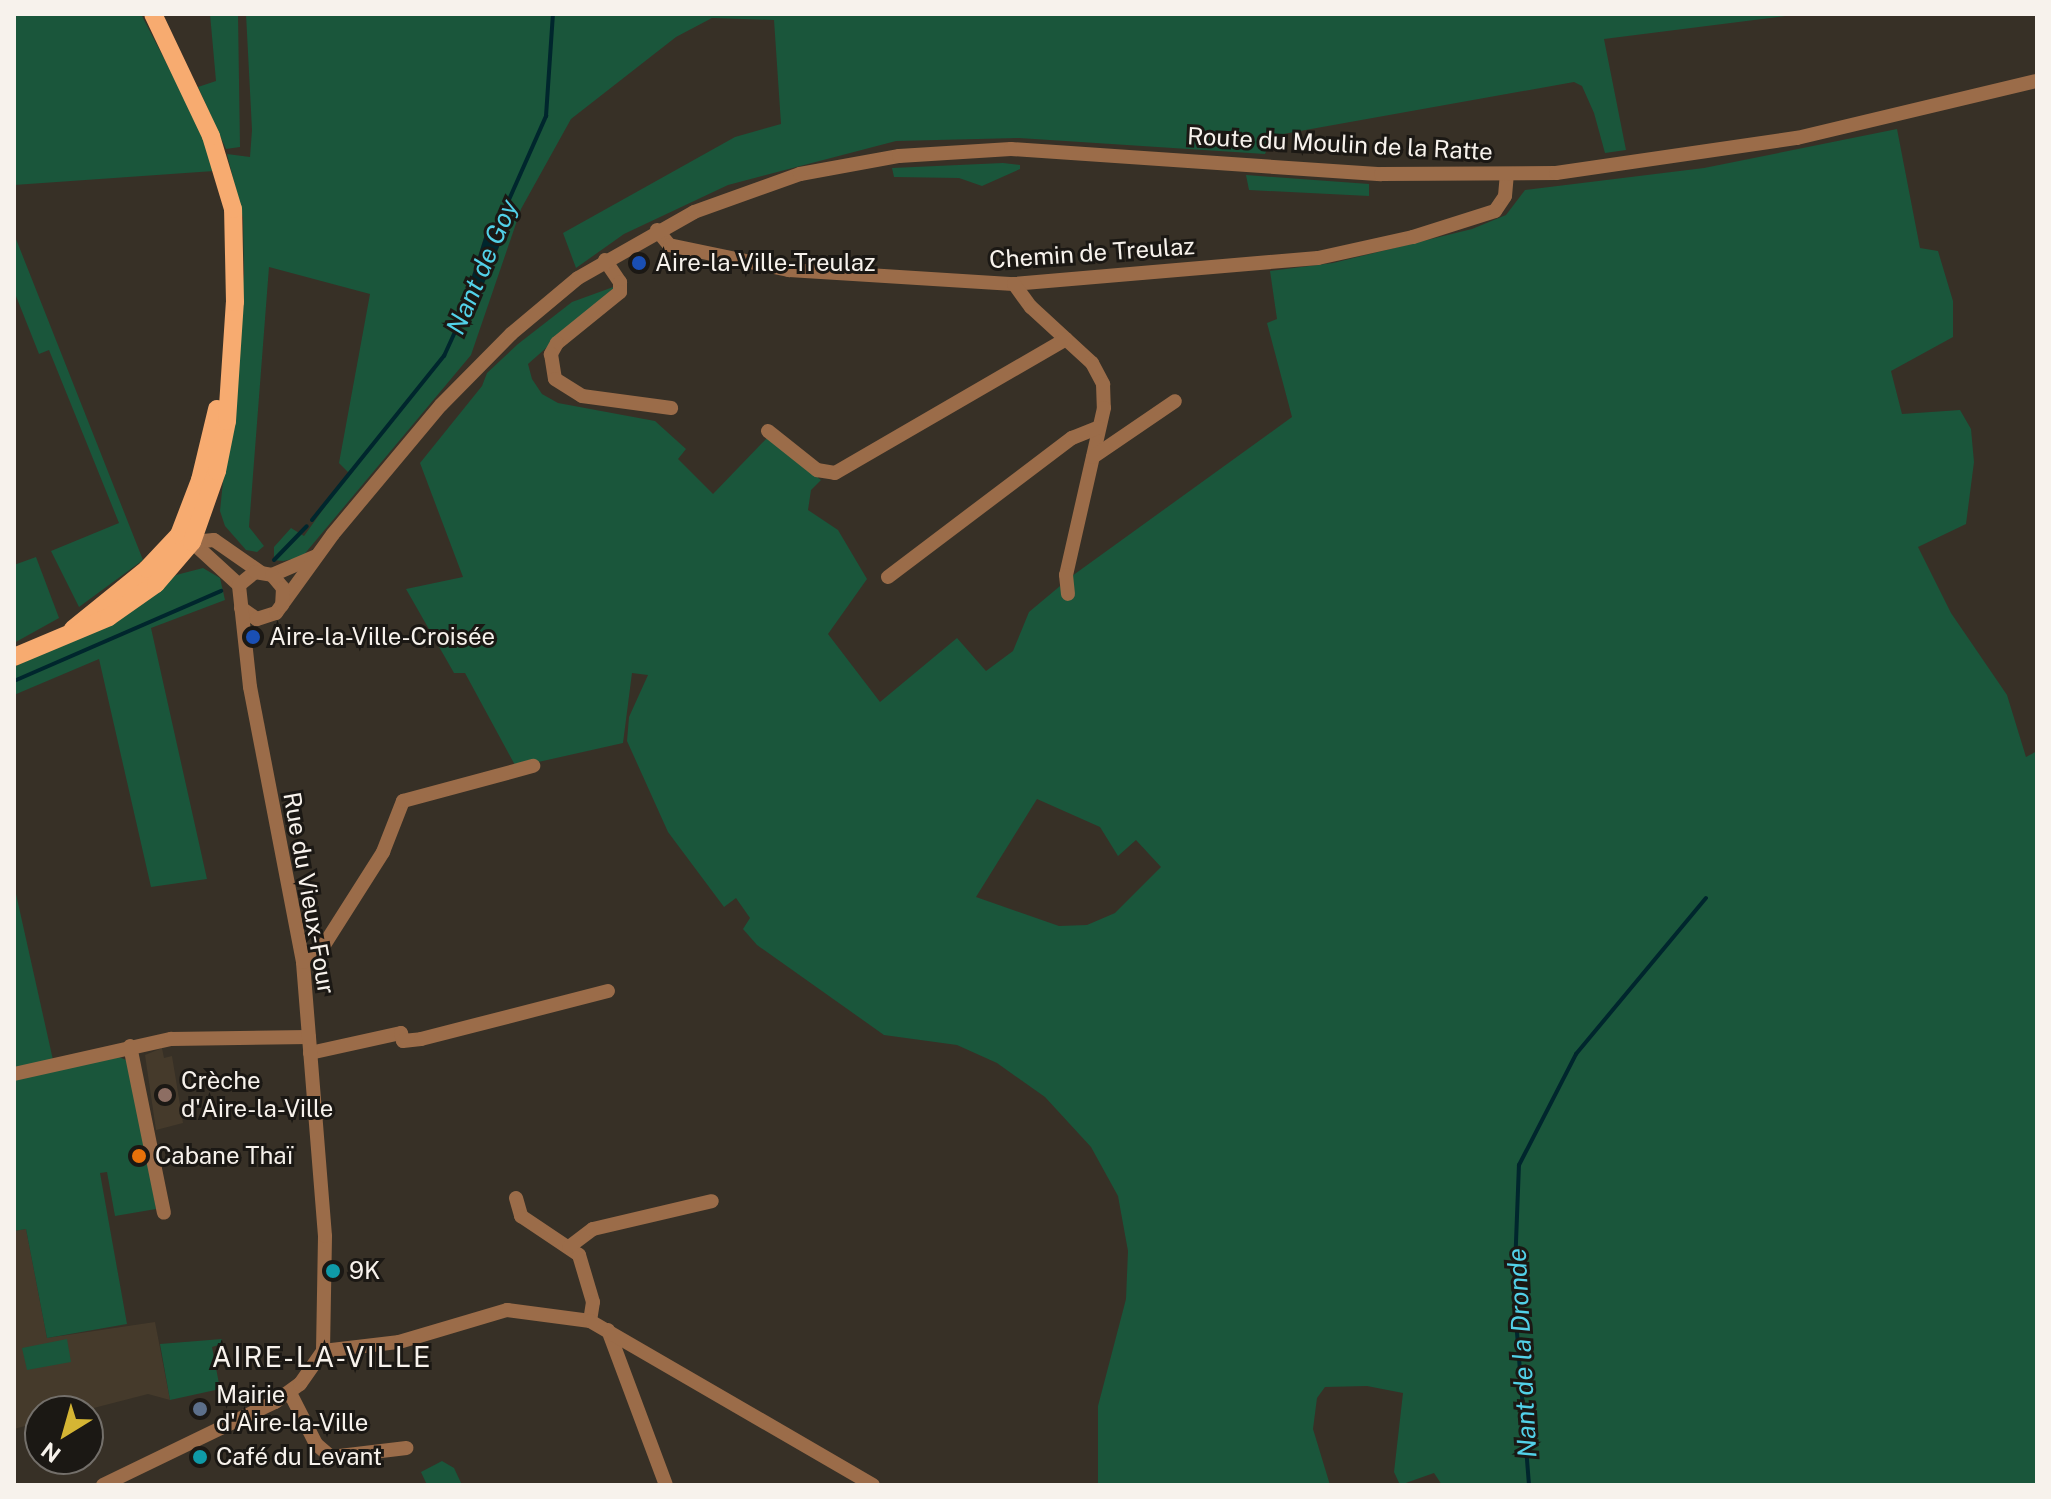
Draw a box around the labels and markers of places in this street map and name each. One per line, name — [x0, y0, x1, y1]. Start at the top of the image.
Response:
place label: Aire-la-Ville-Treulaz — [655, 249, 876, 277]
marker: Aire-la-Ville-Treulaz — [630, 254, 648, 272]
place label: Aire-la-Ville-Croisée — [269, 623, 495, 651]
marker: Aire-la-Ville-Croisée — [244, 628, 262, 646]
place label: Crèche d'Aire-la-Ville — [181, 1067, 333, 1123]
marker: Crèche d'Aire-la-Ville — [156, 1086, 174, 1104]
place label: Cabane Thaï — [155, 1142, 294, 1170]
marker: Cabane Thaï — [130, 1147, 148, 1165]
place label: 9K — [349, 1257, 380, 1285]
marker: 9K — [324, 1262, 342, 1280]
place label: Mairie d'Aire-la-Ville — [216, 1381, 368, 1437]
marker: Mairie d'Aire-la-Ville — [191, 1400, 209, 1418]
place label: Café du Levant — [216, 1443, 383, 1471]
marker: Café du Levant — [191, 1448, 209, 1466]

